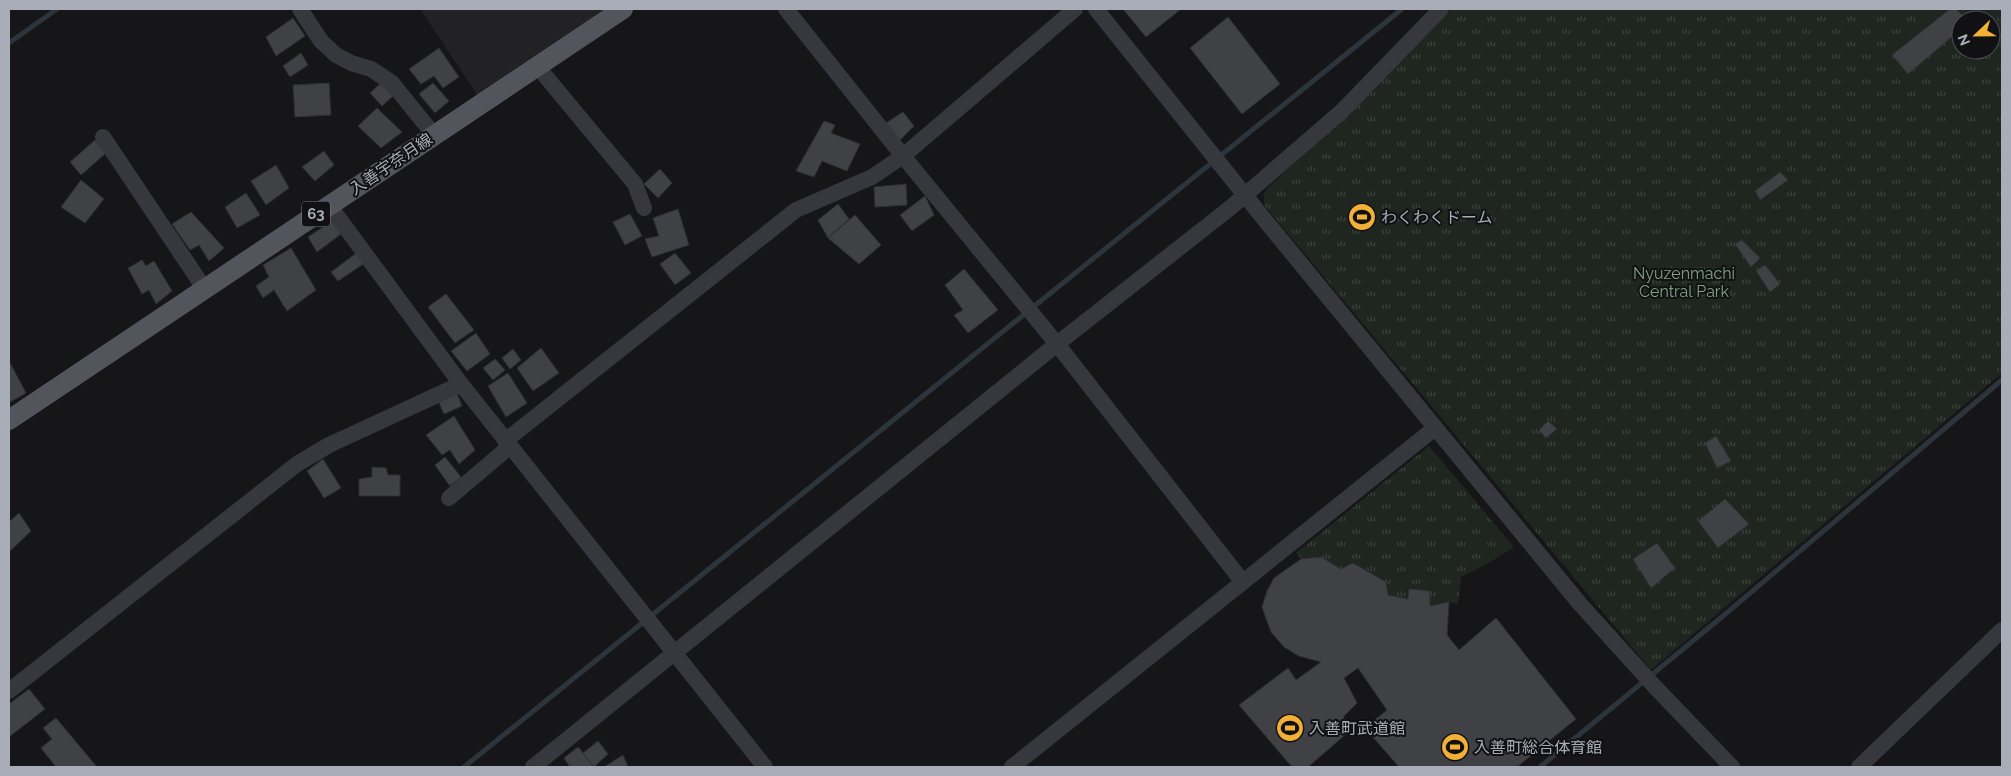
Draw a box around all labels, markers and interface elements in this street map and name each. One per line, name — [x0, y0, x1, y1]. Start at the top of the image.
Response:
north arrow — [1951, 10, 2001, 60]
text: N — [1955, 32, 1973, 48]
street label: 入善宇奈月線 — [346, 129, 436, 199]
road number: 63 — [302, 202, 330, 226]
sports icon: わくわくドーム — [1347, 202, 1377, 232]
place label: わくわくドーム — [1381, 208, 1493, 227]
park label: Nyuzenmachi Central Park — [1633, 264, 1735, 301]
sports icon: 入善町武道館 — [1275, 713, 1305, 743]
place label: 入善町武道館 — [1309, 719, 1405, 738]
sports icon: 入善町総合体育館 — [1440, 732, 1470, 762]
place label: 入善町総合体育館 — [1474, 738, 1602, 757]

